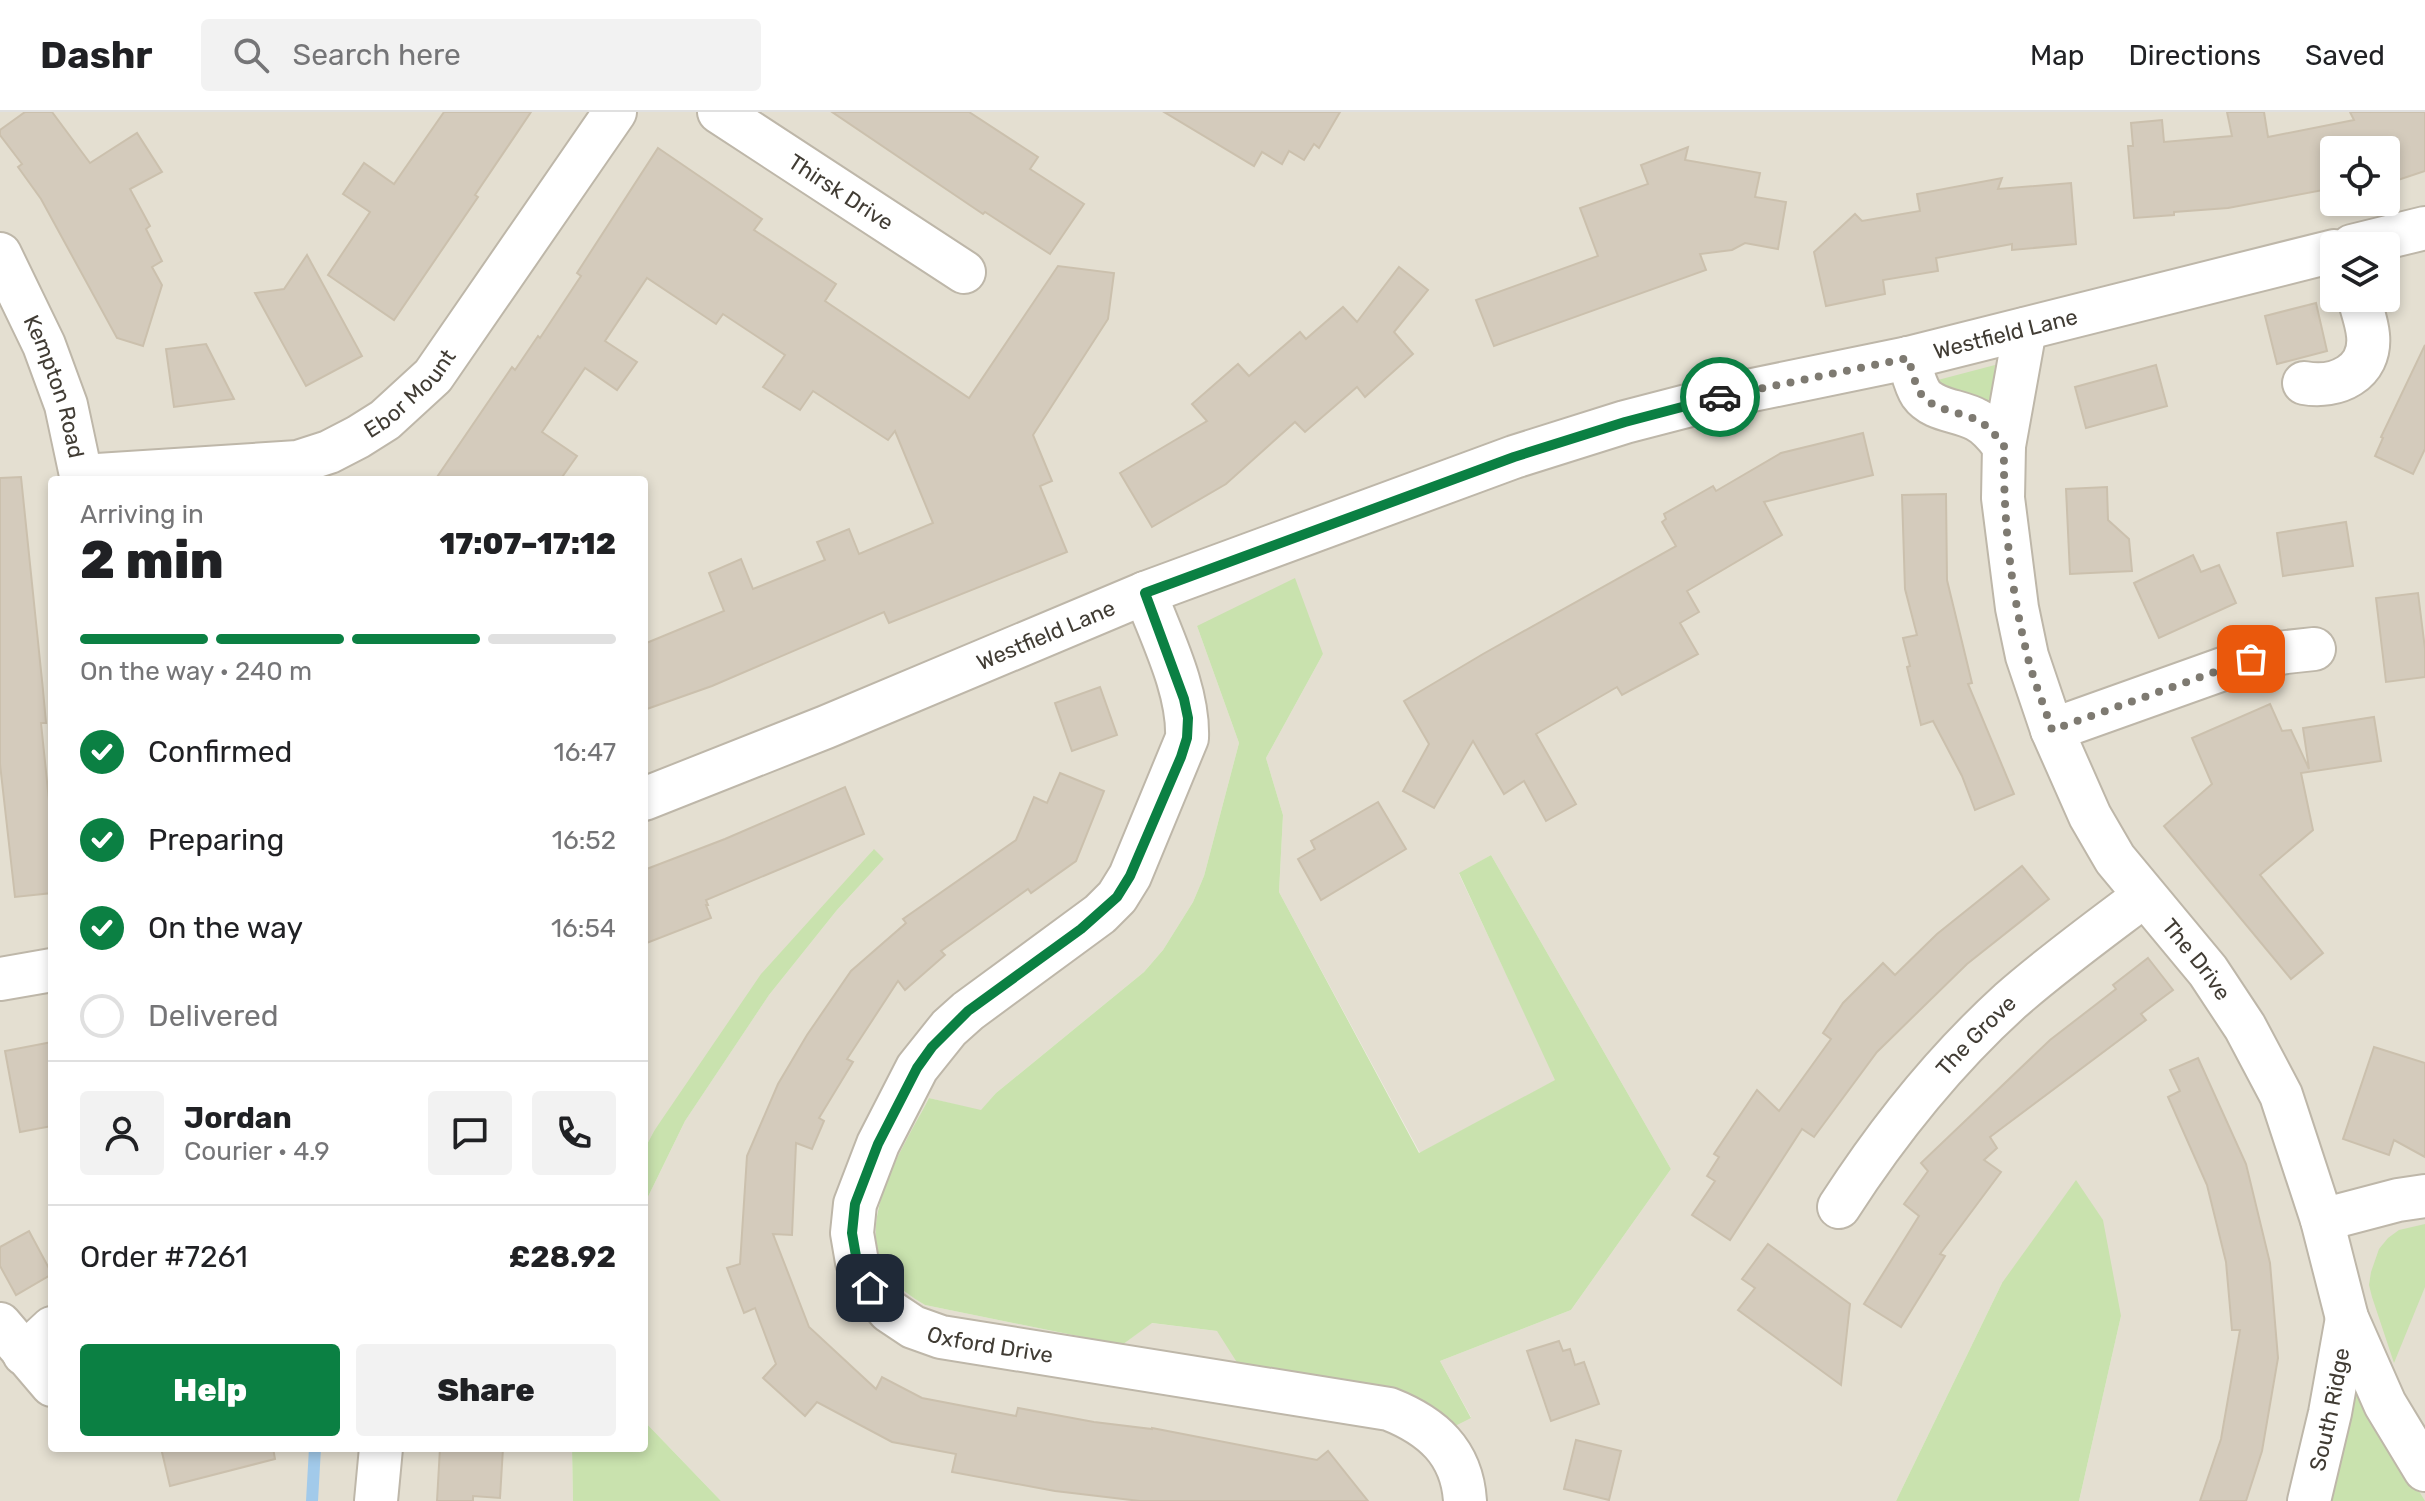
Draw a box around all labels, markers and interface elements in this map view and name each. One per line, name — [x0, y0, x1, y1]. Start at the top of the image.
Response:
search box — [201, 19, 761, 91]
text: Dashr — [40, 32, 153, 78]
icon: search — [229, 33, 273, 77]
text: Search here — [293, 37, 461, 73]
text: Map — [2030, 39, 2084, 72]
text: Directions — [2128, 39, 2261, 72]
text: Saved — [2305, 39, 2385, 72]
map controls — [2320, 136, 2400, 312]
button: locate — [2320, 136, 2400, 216]
street label: Thirsk Drive — [784, 148, 899, 236]
button: layers — [2320, 232, 2400, 312]
street label: Westfield Lane — [1930, 302, 2080, 365]
street label: Kempton Road — [18, 310, 90, 460]
street label: Ebor Mount — [359, 343, 461, 443]
courier — [1680, 357, 1760, 437]
icon: car — [1698, 375, 1742, 419]
text: Arriving in — [80, 499, 204, 530]
text: 17:07–17:12 — [439, 526, 616, 562]
text: 2 min — [80, 529, 224, 591]
street label: Westfield Lane — [972, 594, 1119, 676]
pin — [2217, 625, 2285, 693]
icon: bag — [2229, 637, 2273, 681]
text: On the way · 240 m — [80, 656, 312, 687]
icon: check — [80, 730, 124, 774]
text: Confirmed — [148, 734, 292, 770]
text: 16:47 — [554, 737, 616, 768]
icon: check — [80, 818, 124, 862]
text: Preparing — [148, 822, 284, 858]
text: 16:52 — [552, 825, 616, 856]
icon: check — [80, 906, 124, 950]
text: On the way — [148, 910, 303, 946]
text: 16:54 — [551, 913, 616, 944]
street label: The Drive — [2156, 913, 2237, 1005]
street label: The Grove — [1930, 989, 2021, 1081]
text: Delivered — [148, 998, 279, 1034]
button: person — [80, 1091, 164, 1175]
button: chat — [428, 1091, 512, 1175]
button: phone — [532, 1091, 616, 1175]
text: Jordan — [184, 1100, 292, 1136]
text: Courier · 4.9 — [184, 1136, 330, 1167]
text: Order #7261 — [80, 1239, 248, 1275]
text: £28.92 — [509, 1239, 616, 1275]
pin — [836, 1254, 904, 1322]
icon: home — [848, 1266, 892, 1310]
street label: Oxford Drive — [923, 1320, 1055, 1368]
button: Help — [80, 1344, 340, 1436]
button: Share — [356, 1344, 616, 1436]
street label: South Ridge — [2303, 1345, 2355, 1474]

